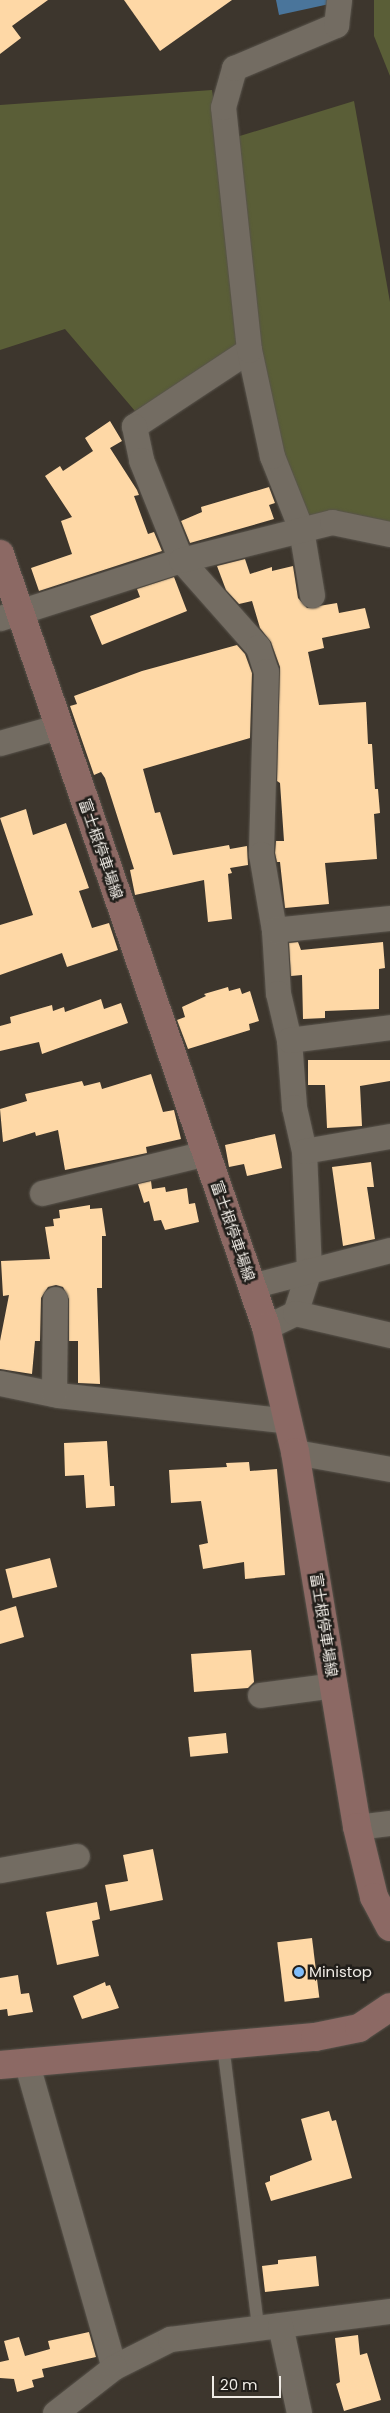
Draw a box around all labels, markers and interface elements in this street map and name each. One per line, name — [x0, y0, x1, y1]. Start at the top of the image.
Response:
street label: 富士根停車場線 — [75, 796, 127, 902]
street label: 富士根停車場線 — [207, 1178, 259, 1284]
street label: 富士根停車場線 — [307, 1572, 341, 1678]
place label: Ministop — [309, 1963, 372, 1981]
marker: Ministop — [293, 1966, 305, 1978]
scale bar — [215, 2366, 284, 2398]
text: 20 m — [220, 2374, 258, 2395]

